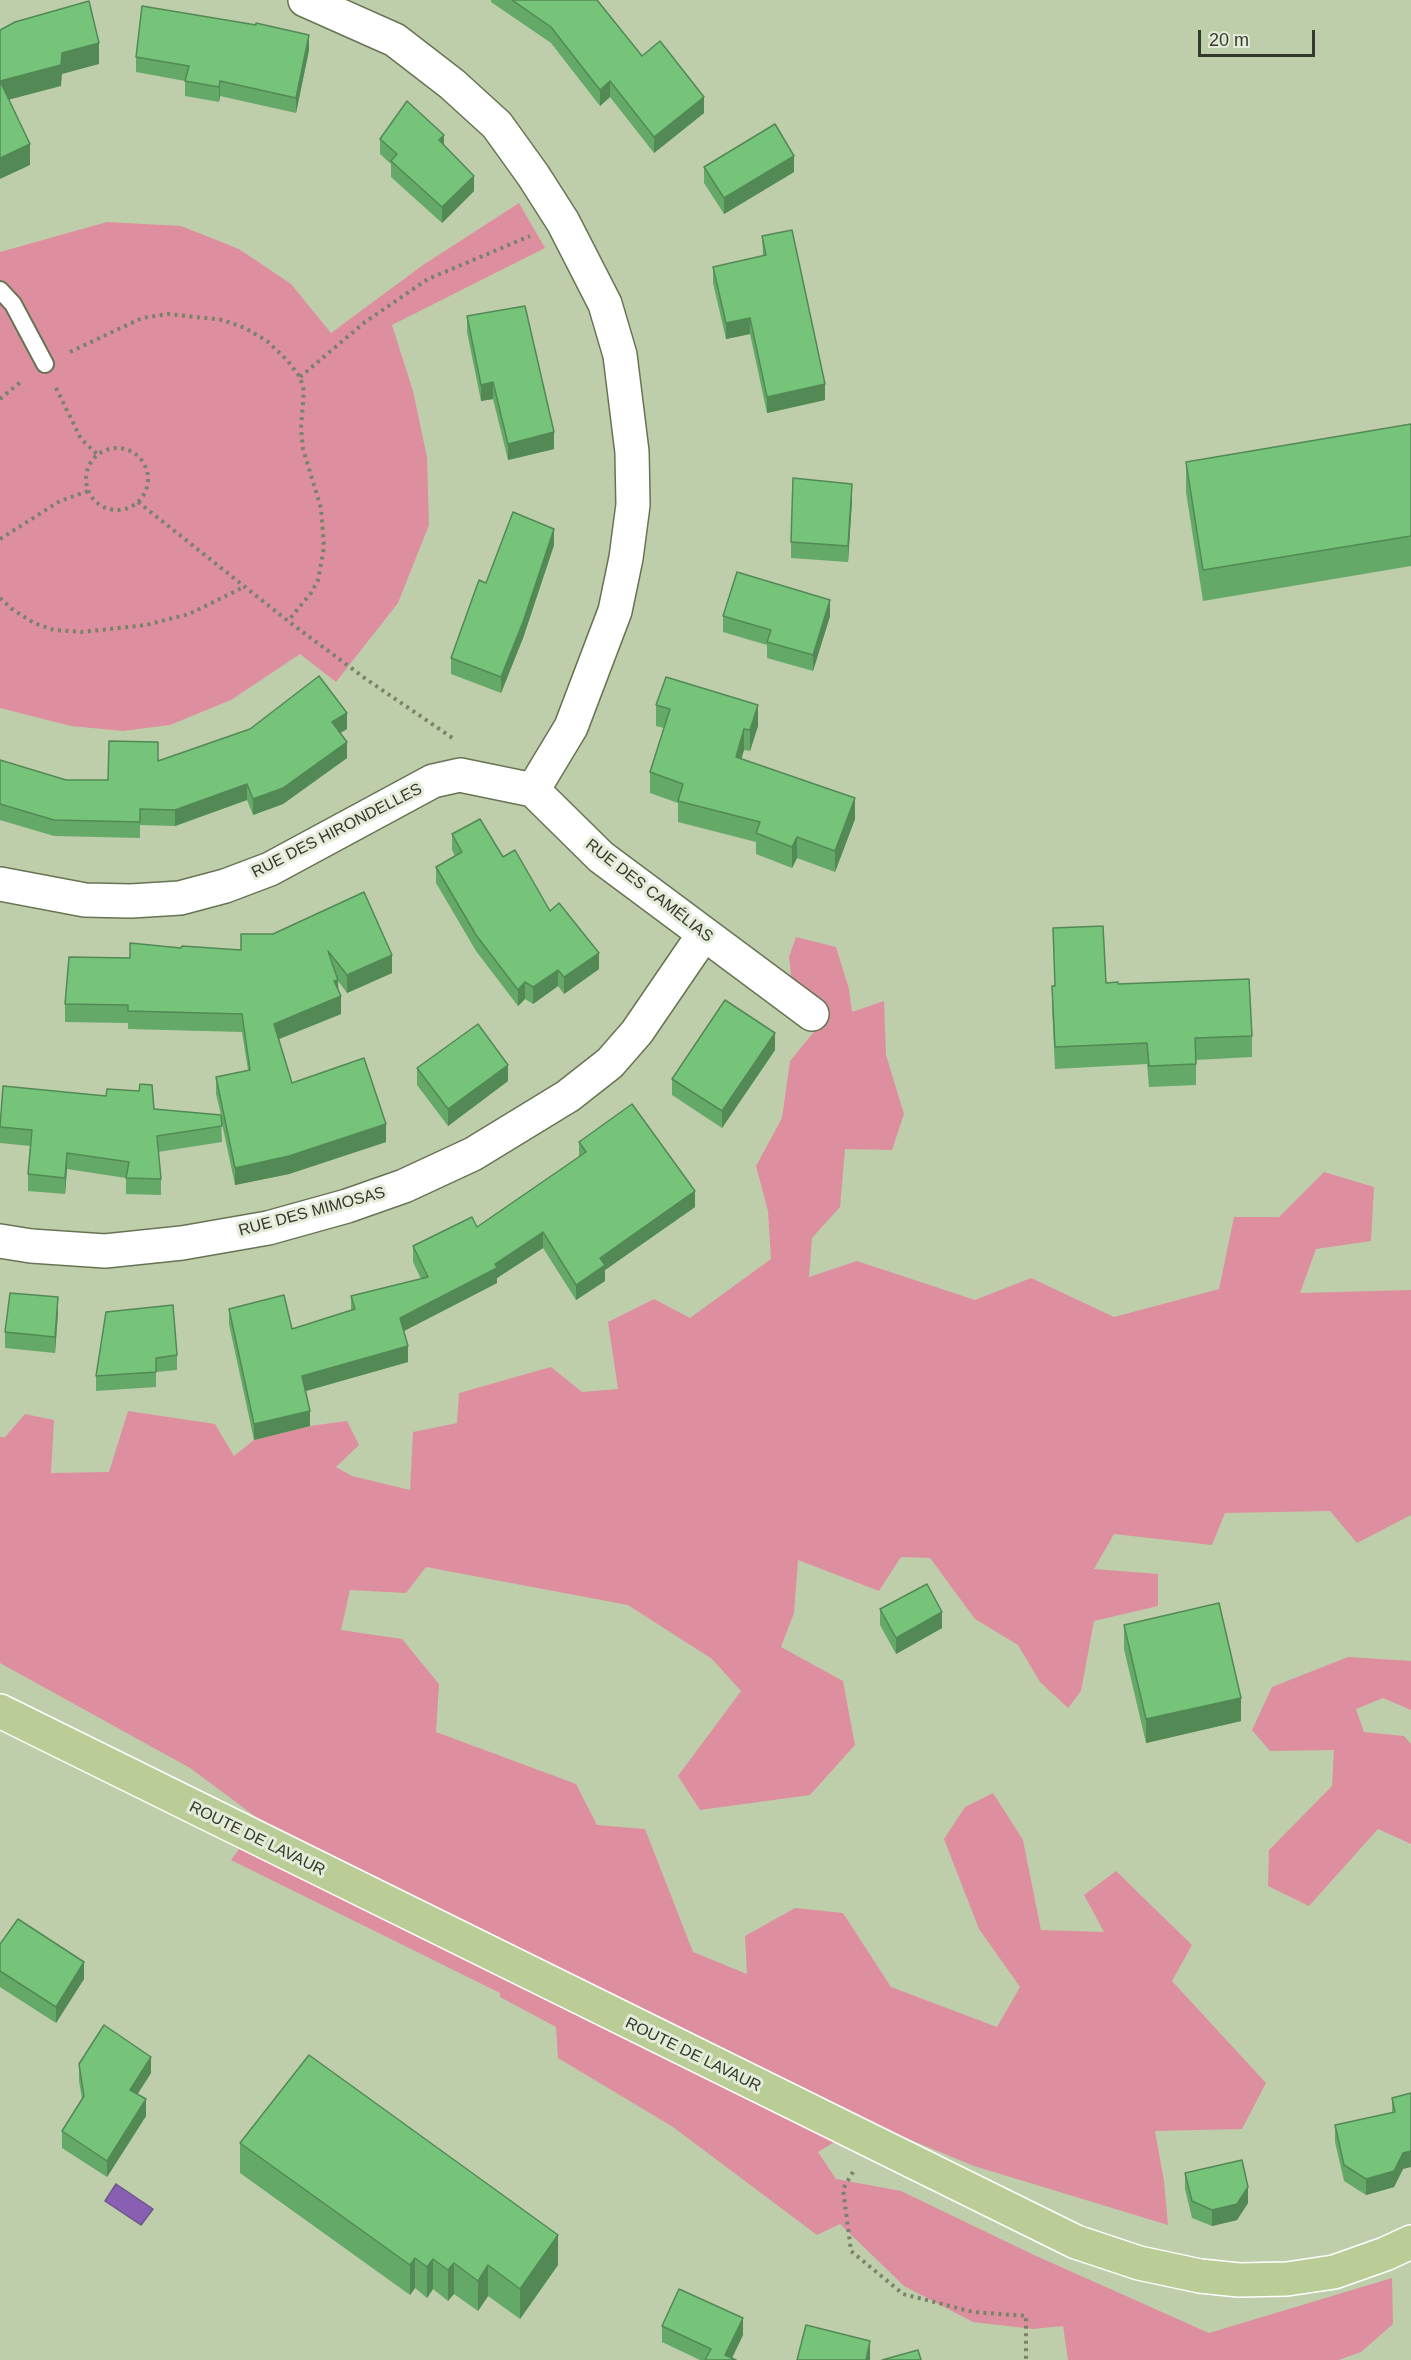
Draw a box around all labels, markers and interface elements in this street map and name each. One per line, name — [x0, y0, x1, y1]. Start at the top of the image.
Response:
scale bar — [1201, 18, 1318, 56]
text: 20 m — [1209, 30, 1249, 50]
street label: RUE DES HIRONDELLES — [249, 780, 425, 882]
street label: RUE DES CAMÉLIAS — [581, 835, 717, 947]
street label: RUE DES MIMOSAS — [237, 1183, 387, 1241]
street label: ROUTE DE LAVAUR — [186, 1798, 328, 1880]
street label: ROUTE DE LAVAUR — [622, 2014, 764, 2096]

